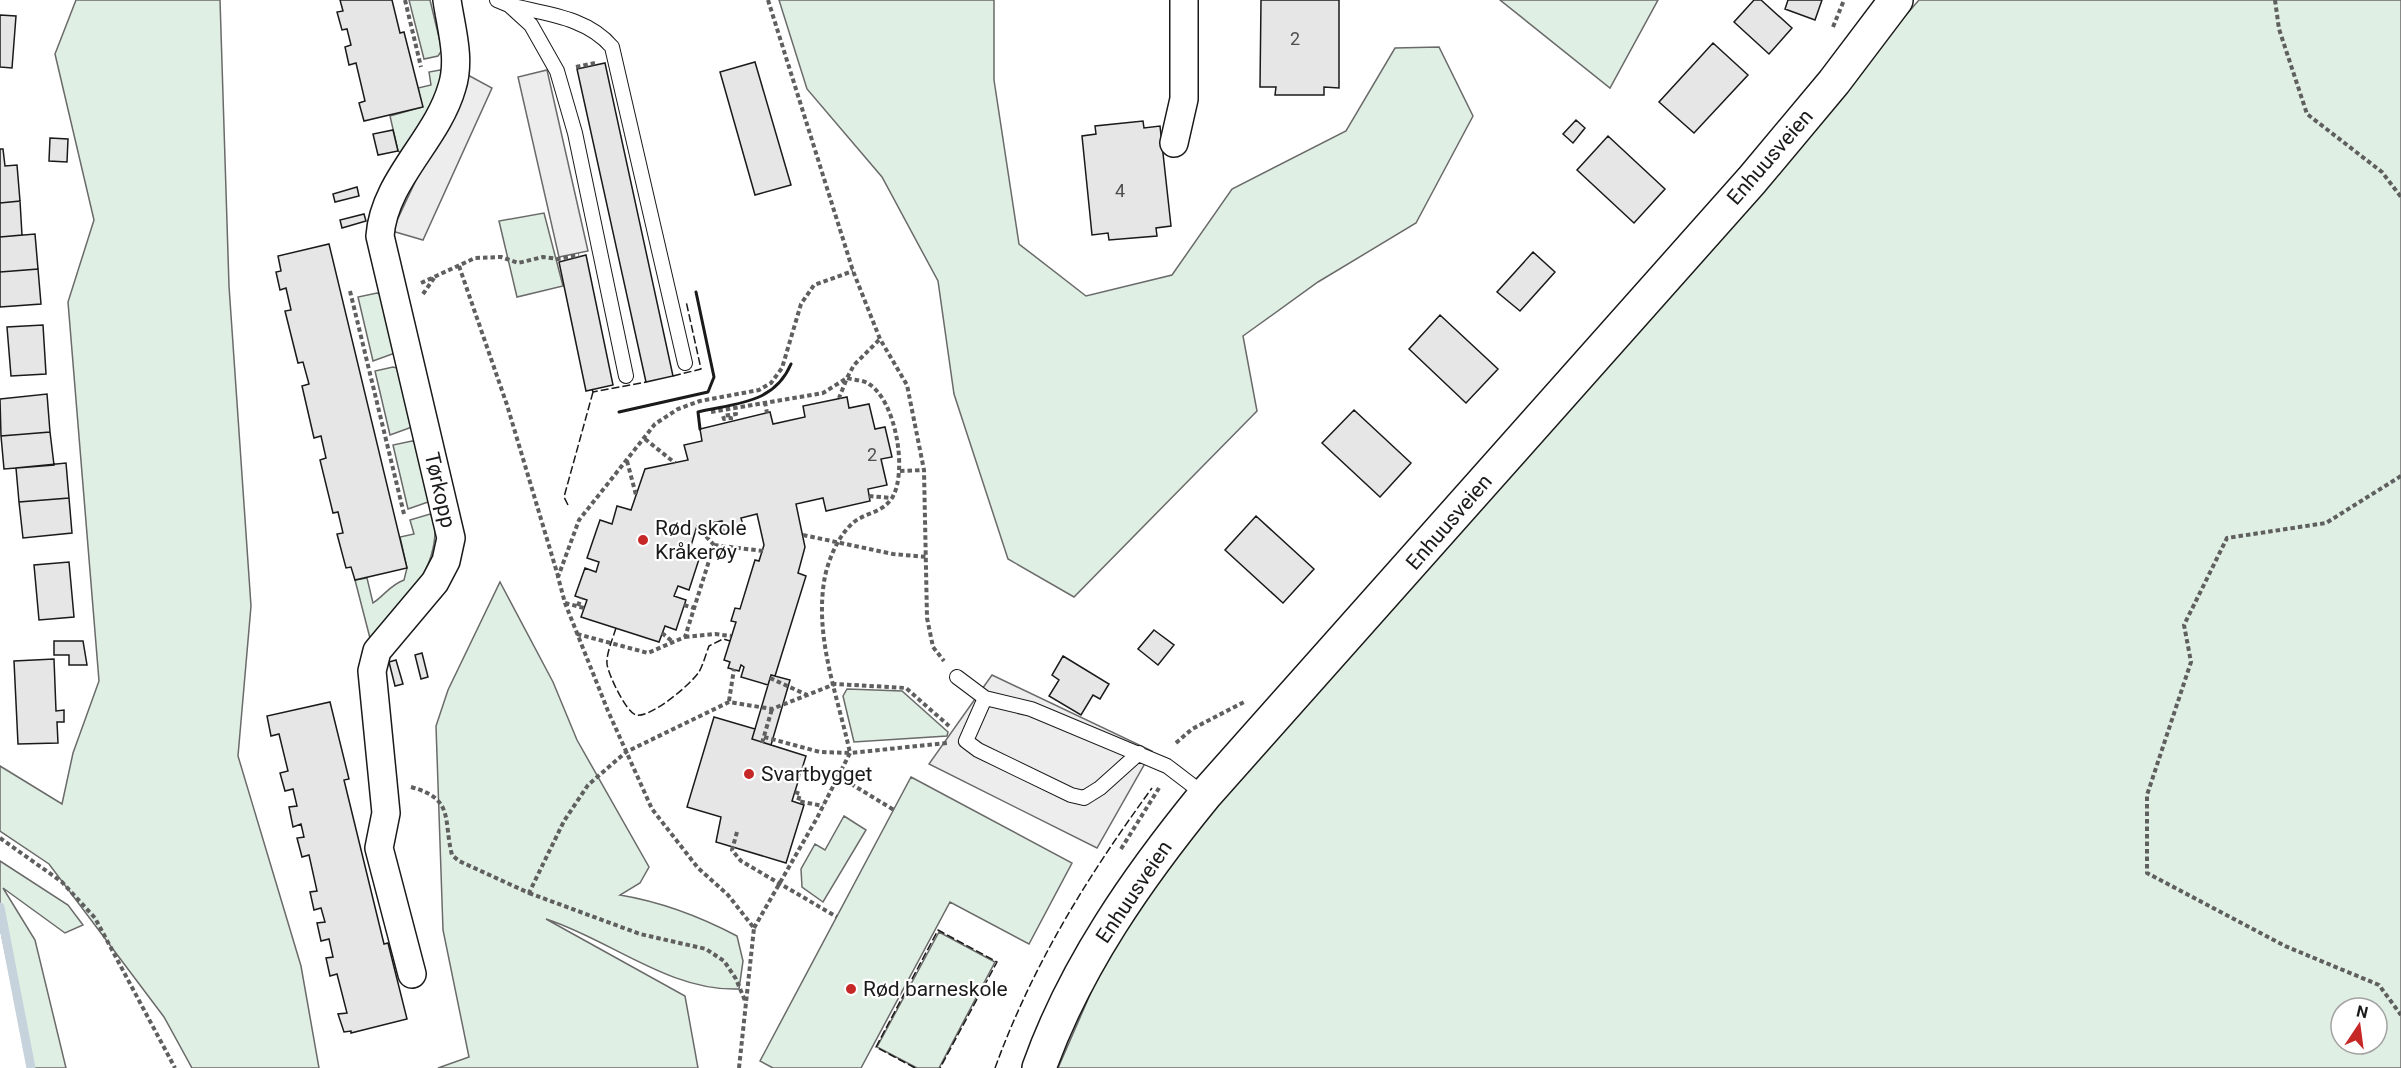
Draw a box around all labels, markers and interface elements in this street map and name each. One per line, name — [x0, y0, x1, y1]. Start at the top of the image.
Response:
house number: 2 — [1290, 28, 1300, 49]
street label: Enhuusveien — [1722, 105, 1818, 209]
house number: 4 — [1115, 180, 1125, 201]
house number: 2 — [867, 444, 877, 465]
street label: Tørkopp — [420, 450, 460, 530]
street label: Enhuusveien — [1401, 470, 1497, 574]
place label: Rød skole Kråkerøy — [655, 516, 747, 564]
marker: Rød skole Kråkerøy — [636, 533, 650, 547]
place label: Svartbygget — [761, 762, 873, 786]
marker: Svartbygget — [742, 767, 756, 781]
street label: Enhuusveien — [1091, 836, 1177, 948]
place label: Rød barneskole — [863, 977, 1008, 1001]
marker: Rød barneskole — [844, 982, 858, 996]
north arrow — [2329, 996, 2389, 1056]
text: N — [2355, 1001, 2370, 1022]

